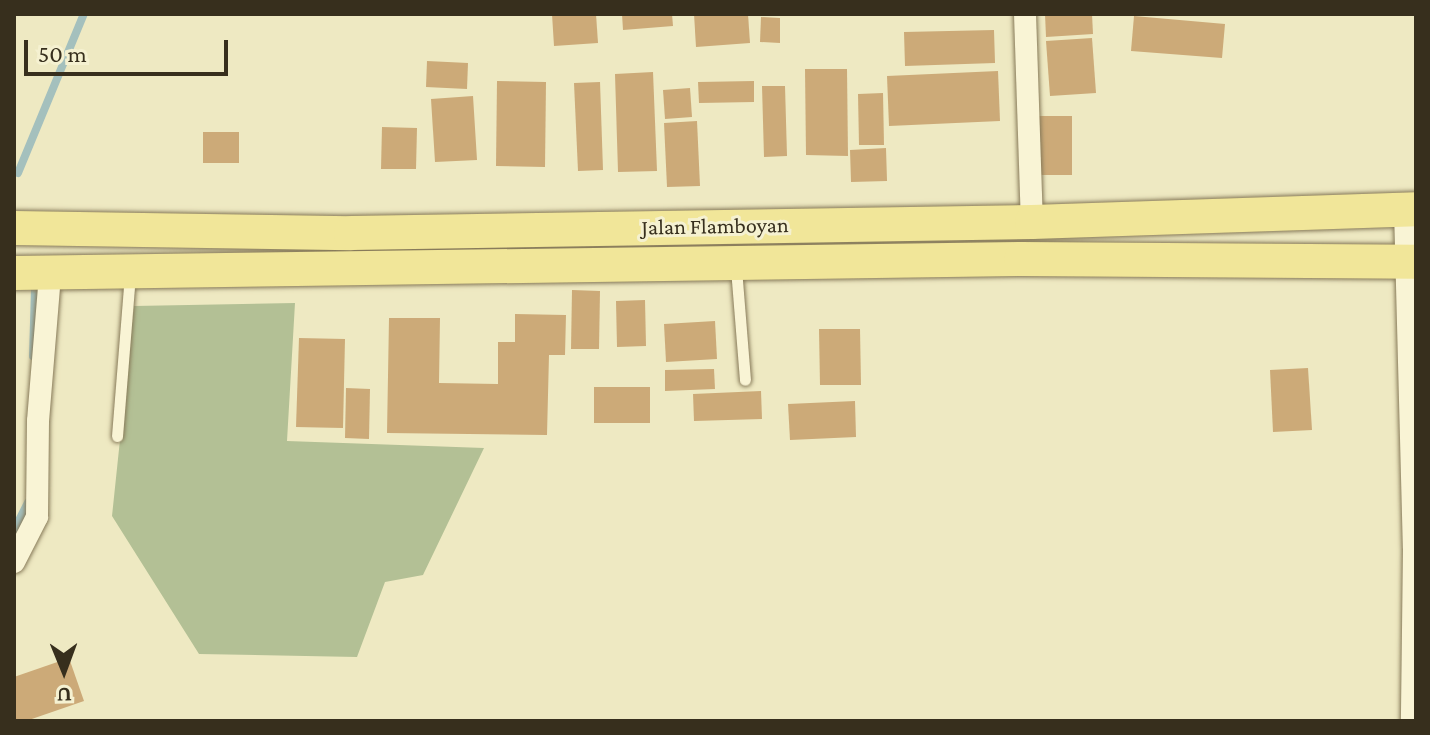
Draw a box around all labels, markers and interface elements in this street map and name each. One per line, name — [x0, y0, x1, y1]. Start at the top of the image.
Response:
scale bar — [28, 24, 232, 74]
text: 50 m — [38, 40, 87, 67]
street label: Jalan Flamboyan — [641, 212, 789, 240]
north arrow — [24, 631, 104, 711]
text: U — [57, 683, 72, 708]

